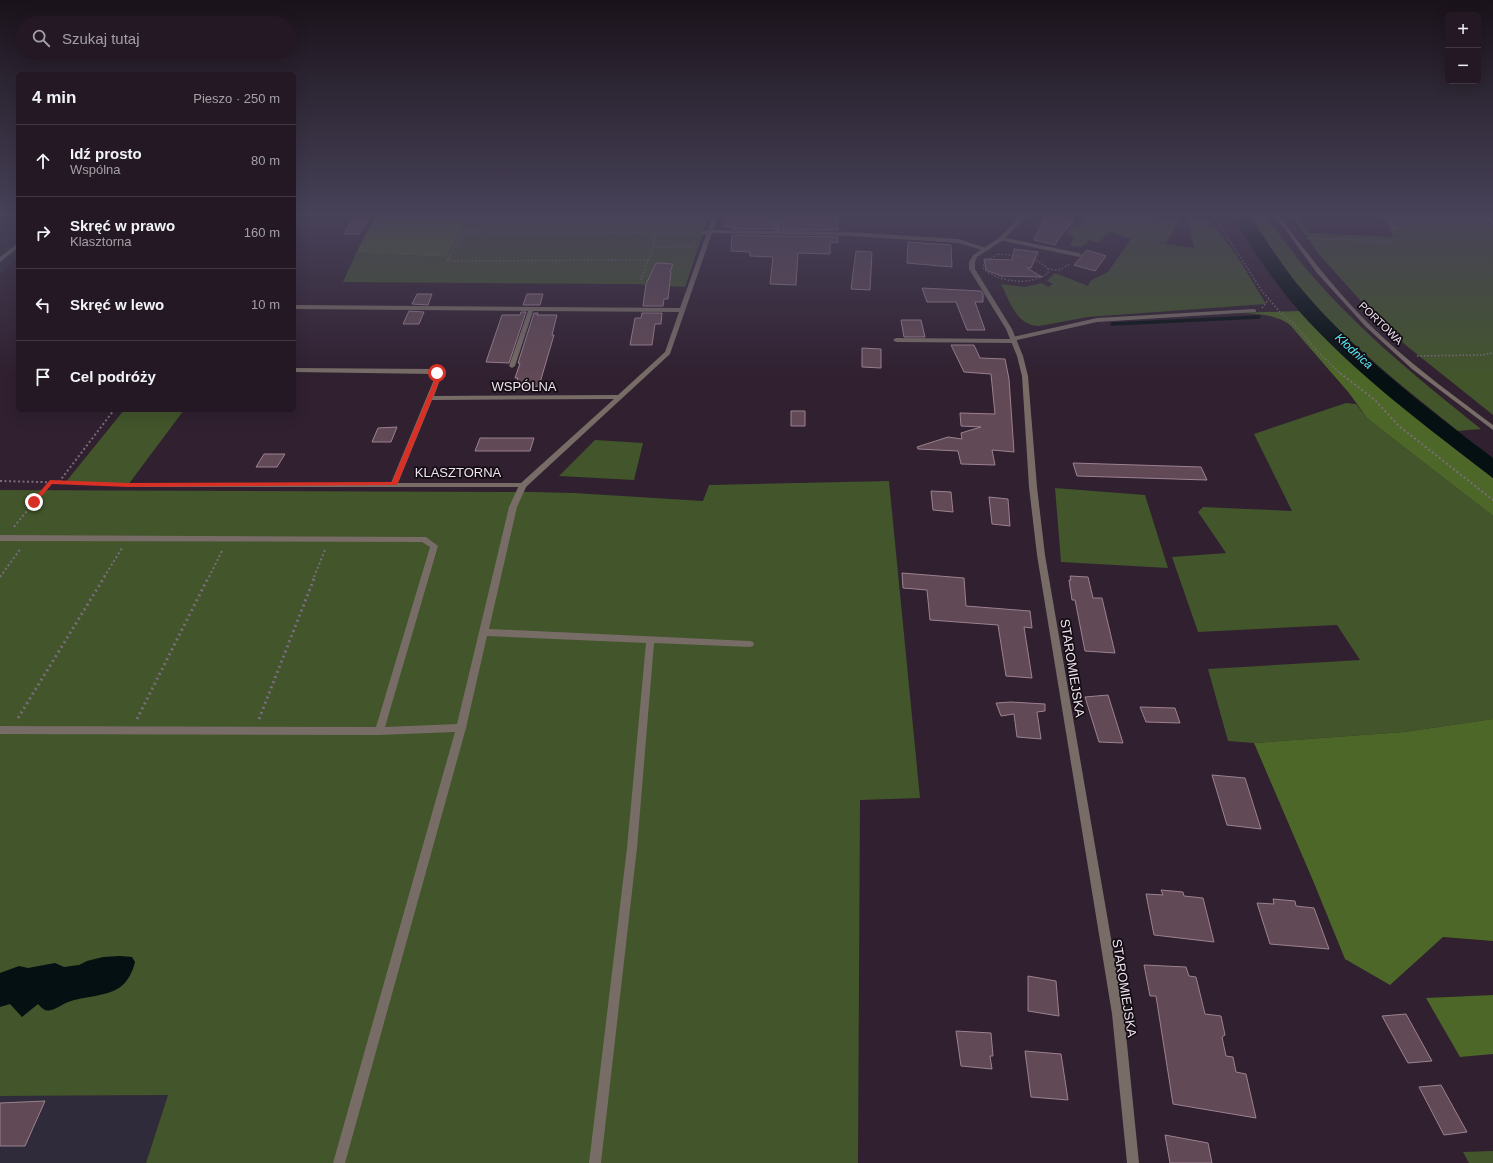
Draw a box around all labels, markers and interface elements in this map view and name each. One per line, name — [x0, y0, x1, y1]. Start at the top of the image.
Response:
map controls — [1445, 12, 1481, 84]
button: + — [1445, 12, 1481, 48]
search box — [16, 16, 296, 60]
icon: search — [30, 27, 52, 49]
text: Szukaj tutaj — [62, 30, 140, 47]
button: − — [1445, 48, 1481, 84]
text: 4 min — [32, 88, 76, 107]
text: Pieszo · 250 m — [193, 91, 280, 106]
text: Idź prosto — [70, 145, 142, 162]
icon: ahead — [32, 150, 54, 172]
text: 80 m — [251, 153, 280, 168]
text: Wspólna — [70, 162, 121, 177]
text: Skręć w prawo — [70, 217, 175, 234]
icon: right — [32, 222, 54, 244]
text: 160 m — [244, 225, 280, 240]
text: Klasztorna — [70, 234, 131, 249]
icon: left — [32, 294, 54, 316]
text: Skręć w lewo — [70, 296, 164, 313]
text: 10 m — [251, 297, 280, 312]
street label: PORTOWA — [1357, 299, 1406, 347]
water label: Kłodnica — [1332, 330, 1376, 372]
route start — [428, 364, 446, 382]
icon: arrive — [32, 366, 54, 388]
text: Cel podróży — [70, 368, 156, 385]
street label: WSPÓLNA — [491, 379, 557, 394]
street label: KLASZTORNA — [415, 465, 502, 480]
route end — [25, 493, 43, 511]
street label: STAROMIEJSKA — [1057, 618, 1088, 719]
street label: STAROMIEJSKA — [1109, 938, 1140, 1039]

